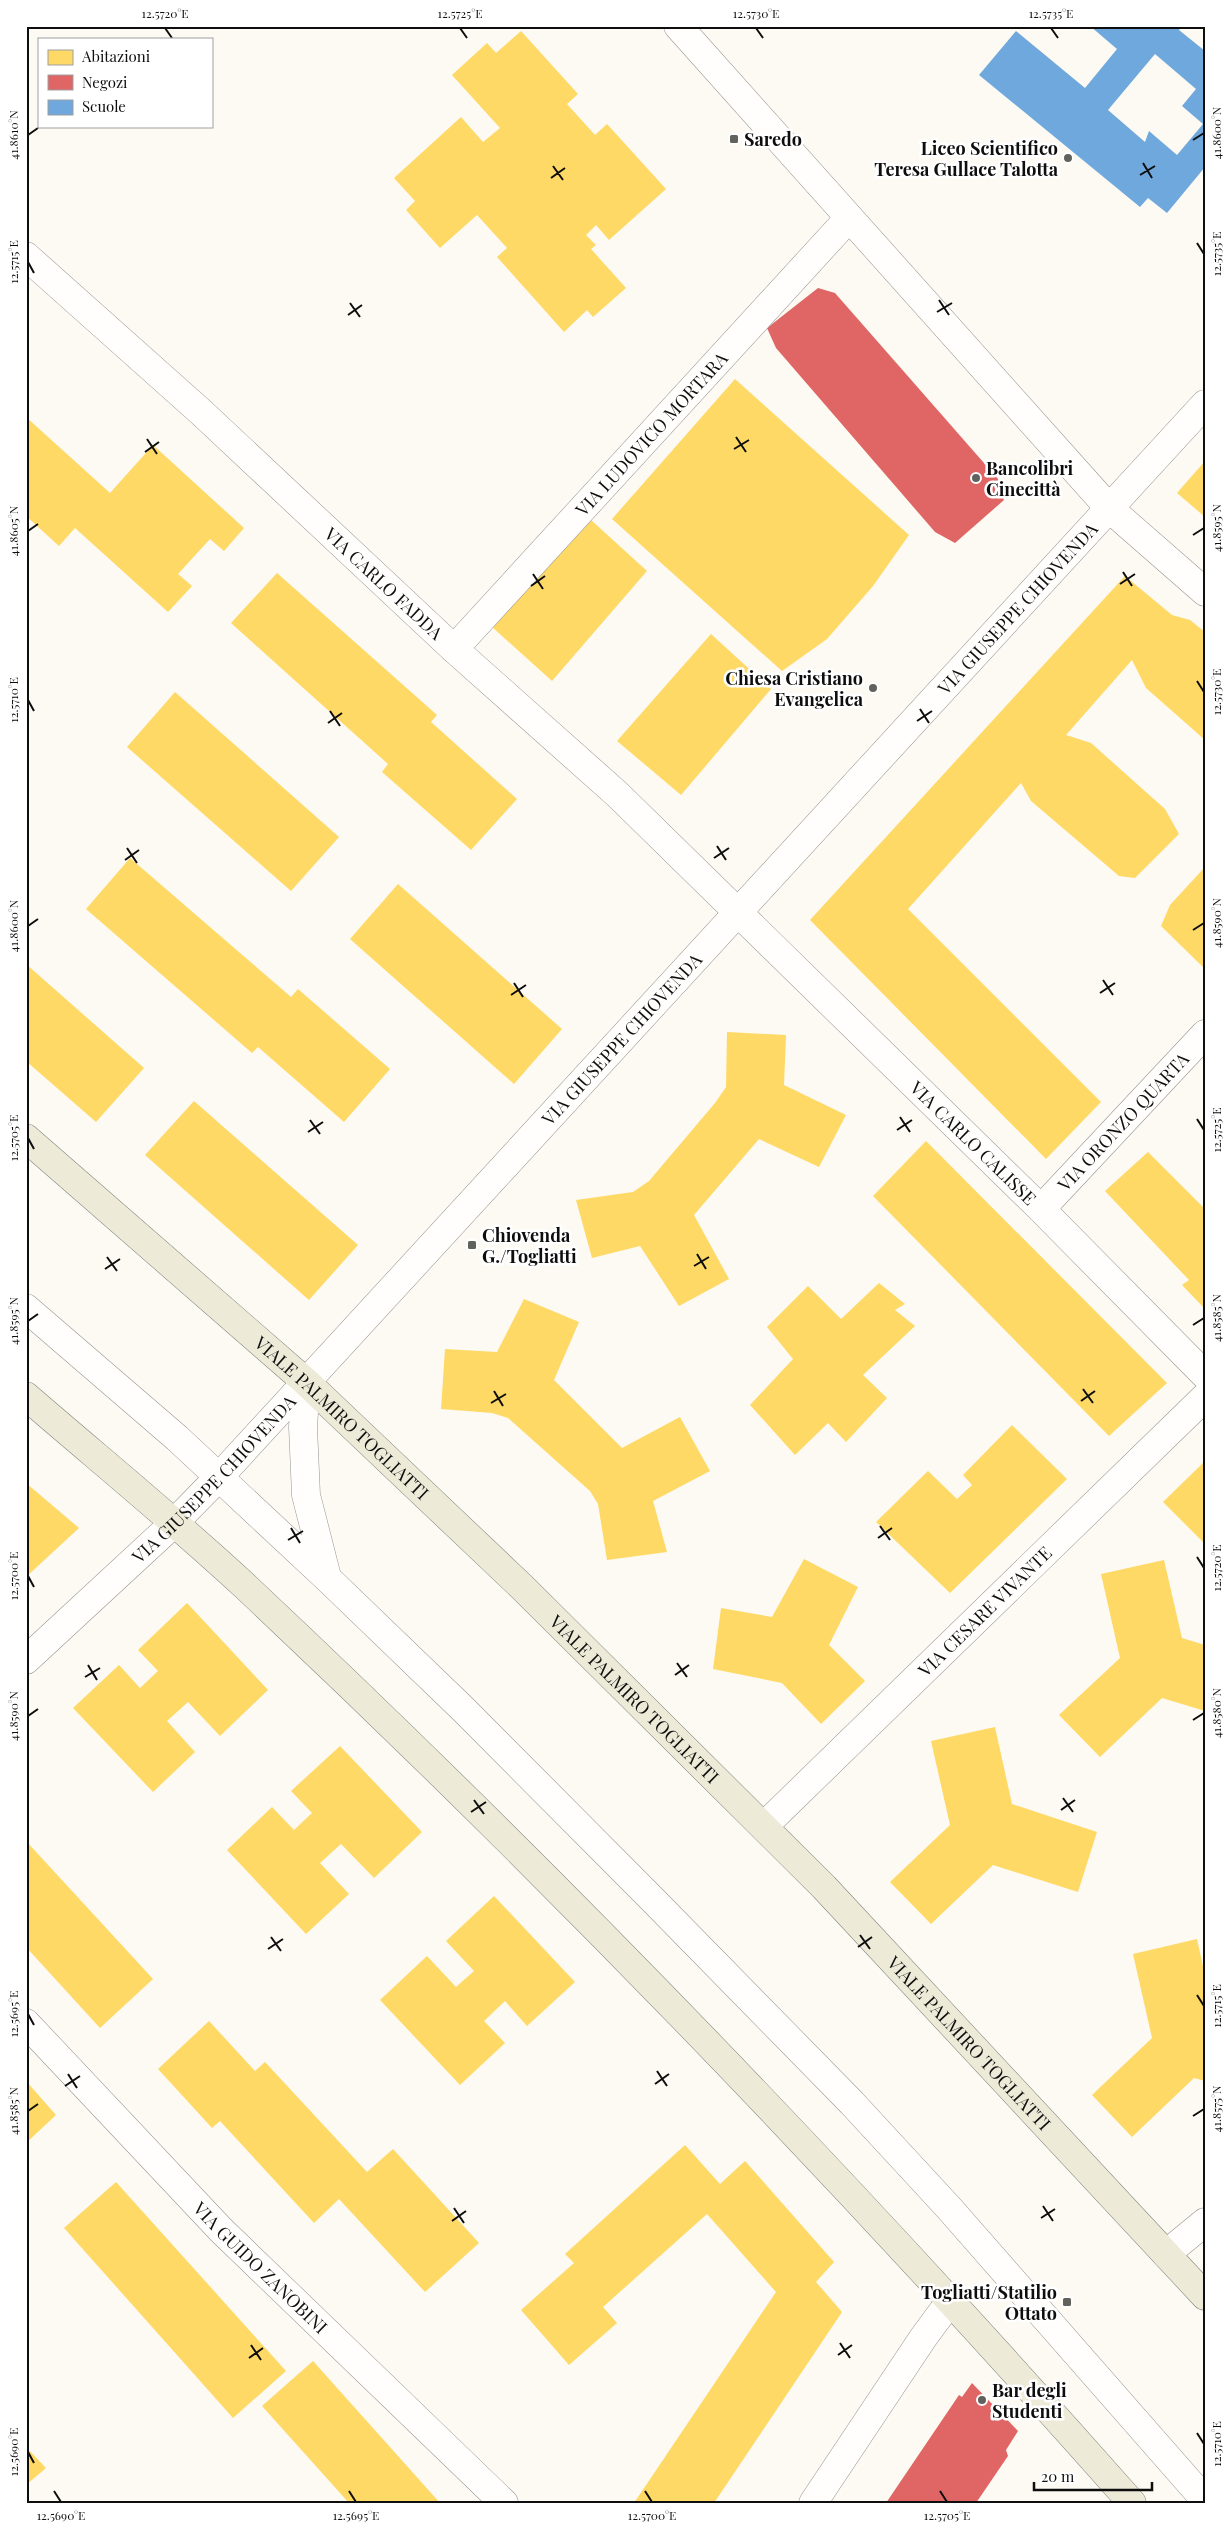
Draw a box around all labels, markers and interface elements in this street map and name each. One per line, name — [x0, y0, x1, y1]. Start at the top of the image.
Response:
text: 12.5720°E — [142, 5, 188, 21]
text: 12.5725°E — [438, 5, 482, 21]
text: 12.5730°E — [733, 5, 779, 21]
text: 12.5735°E — [1029, 5, 1073, 21]
legend — [38, 38, 212, 128]
text: Abitazioni — [81, 46, 151, 66]
text: Negozi — [82, 72, 128, 92]
text: Scuole — [82, 96, 126, 116]
text: 41.8600°N — [1208, 106, 1224, 159]
text: 41.8610°N — [5, 110, 21, 160]
place label: Saredo — [744, 127, 802, 151]
marker: Saredo — [728, 133, 740, 145]
place label: Liceo Scientifico Teresa Gullace Talotta — [874, 136, 1059, 181]
marker: Liceo Scientifico Teresa Gullace Talotta — [1062, 152, 1074, 164]
text: 12.5735°E — [1208, 232, 1224, 276]
text: 12.5715°E — [5, 240, 21, 284]
street label: VIA LUDOVICO MORTARA — [569, 346, 733, 522]
place label: Bancolibri Cinecittà — [986, 456, 1074, 501]
marker: Bancolibri Cinecittà — [970, 472, 982, 484]
text: 41.8595°N — [1208, 503, 1224, 552]
text: 41.8605°N — [5, 505, 21, 556]
street label: VIA GIUSEPPE CHIOVENDA — [932, 516, 1103, 700]
street label: VIA CARLO FADDA — [319, 521, 449, 645]
place label: Chiesa Cristiano Evangelica — [725, 666, 864, 711]
text: 12.5730°E — [1208, 669, 1224, 715]
text: 12.5710°E — [5, 677, 21, 723]
marker: Chiesa Cristiano Evangelica — [867, 682, 879, 694]
text: 41.8590°N — [1208, 897, 1224, 948]
text: 41.8600°N — [5, 899, 21, 952]
street label: VIA GIUSEPPE CHIOVENDA — [536, 947, 707, 1131]
street label: VIA ORONZO QUARTA — [1051, 1046, 1194, 1197]
street label: VIA CARLO CALISSE — [905, 1075, 1042, 1210]
text: 12.5725°E — [1208, 1108, 1224, 1152]
text: 12.5705°E — [5, 1115, 21, 1161]
place label: Chiovenda G./Togliatti — [482, 1223, 577, 1268]
marker: Chiovenda G./Togliatti — [466, 1239, 478, 1251]
text: 41.8585°N — [1208, 1293, 1224, 1342]
text: 41.8595°N — [5, 1296, 21, 1345]
street label: VIALE PALMIRO TOGLIATTI — [249, 1330, 434, 1505]
street label: VIA GIUSEPPE CHIOVENDA — [126, 1389, 301, 1569]
street label: VIA CESARE VIVANTE — [912, 1541, 1057, 1682]
text: 12.5720°E — [1208, 1545, 1224, 1591]
text: 12.5700°E — [5, 1552, 21, 1600]
street label: VIALE PALMIRO TOGLIATTI — [544, 1609, 725, 1788]
text: 41.8580°N — [1208, 1687, 1224, 1738]
text: 41.8590°N — [5, 1690, 21, 1741]
street label: VIALE PALMIRO TOGLIATTI — [882, 1950, 1056, 2135]
text: 12.5715°E — [1208, 1984, 1224, 2028]
text: 12.5695°E — [5, 1991, 21, 2037]
text: 41.8575°N — [1208, 2085, 1224, 2132]
text: 41.8585°N — [5, 2086, 21, 2135]
street label: VIA GUIDO ZANOBINI — [188, 2196, 333, 2339]
place label: Togliatti/Statilio Ottato — [921, 2280, 1057, 2325]
marker: Togliatti/Statilio Ottato — [1061, 2296, 1073, 2308]
place label: Bar degli Studenti — [992, 2378, 1067, 2423]
marker: Bar degli Studenti — [976, 2394, 988, 2406]
text: 12.5710°E — [1208, 2421, 1224, 2467]
text: 12.5690°E — [5, 2428, 21, 2476]
scale bar — [1034, 2459, 1151, 2491]
text: 20 m — [1041, 2466, 1075, 2486]
text: 12.5690°E — [37, 2507, 85, 2523]
text: 12.5695°E — [333, 2507, 379, 2523]
text: 12.5700°E — [628, 2507, 676, 2523]
text: 12.5705°E — [924, 2507, 970, 2523]

